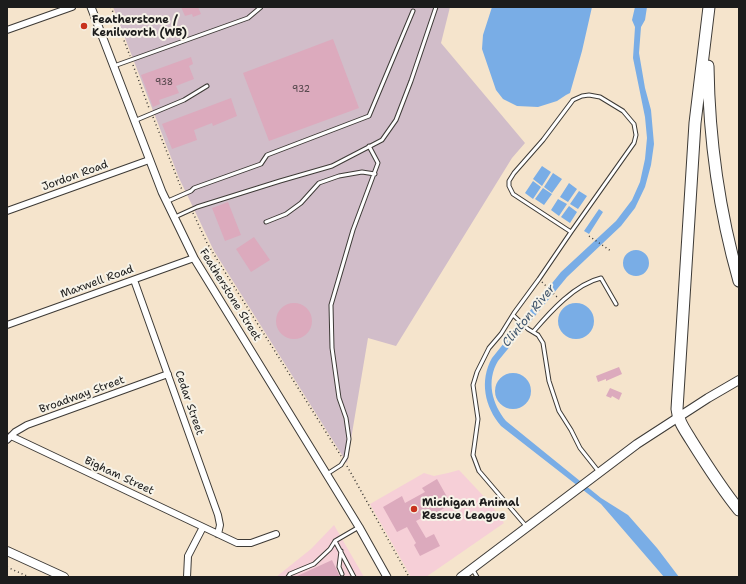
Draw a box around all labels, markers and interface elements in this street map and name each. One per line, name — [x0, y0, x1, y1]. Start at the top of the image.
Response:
place label: Featherstone / Kenilworth (WB) — [92, 13, 187, 39]
marker: Featherstone / Kenilworth (WB) — [79, 21, 89, 31]
house number: 938 — [155, 78, 173, 88]
house number: 932 — [292, 85, 310, 95]
street label: Jordon Road — [40, 158, 110, 194]
street label: Featherstone Street — [196, 247, 264, 343]
street label: Maxwell Road — [59, 263, 135, 301]
water label: Clinton River — [499, 282, 559, 350]
street label: Cedar Street — [172, 369, 206, 437]
street label: Broadway Street — [38, 373, 126, 417]
street label: Bigham Street — [82, 454, 156, 498]
place label: Michigan Animal Rescue League — [422, 496, 519, 522]
marker: Michigan Animal Rescue League — [409, 504, 419, 514]

